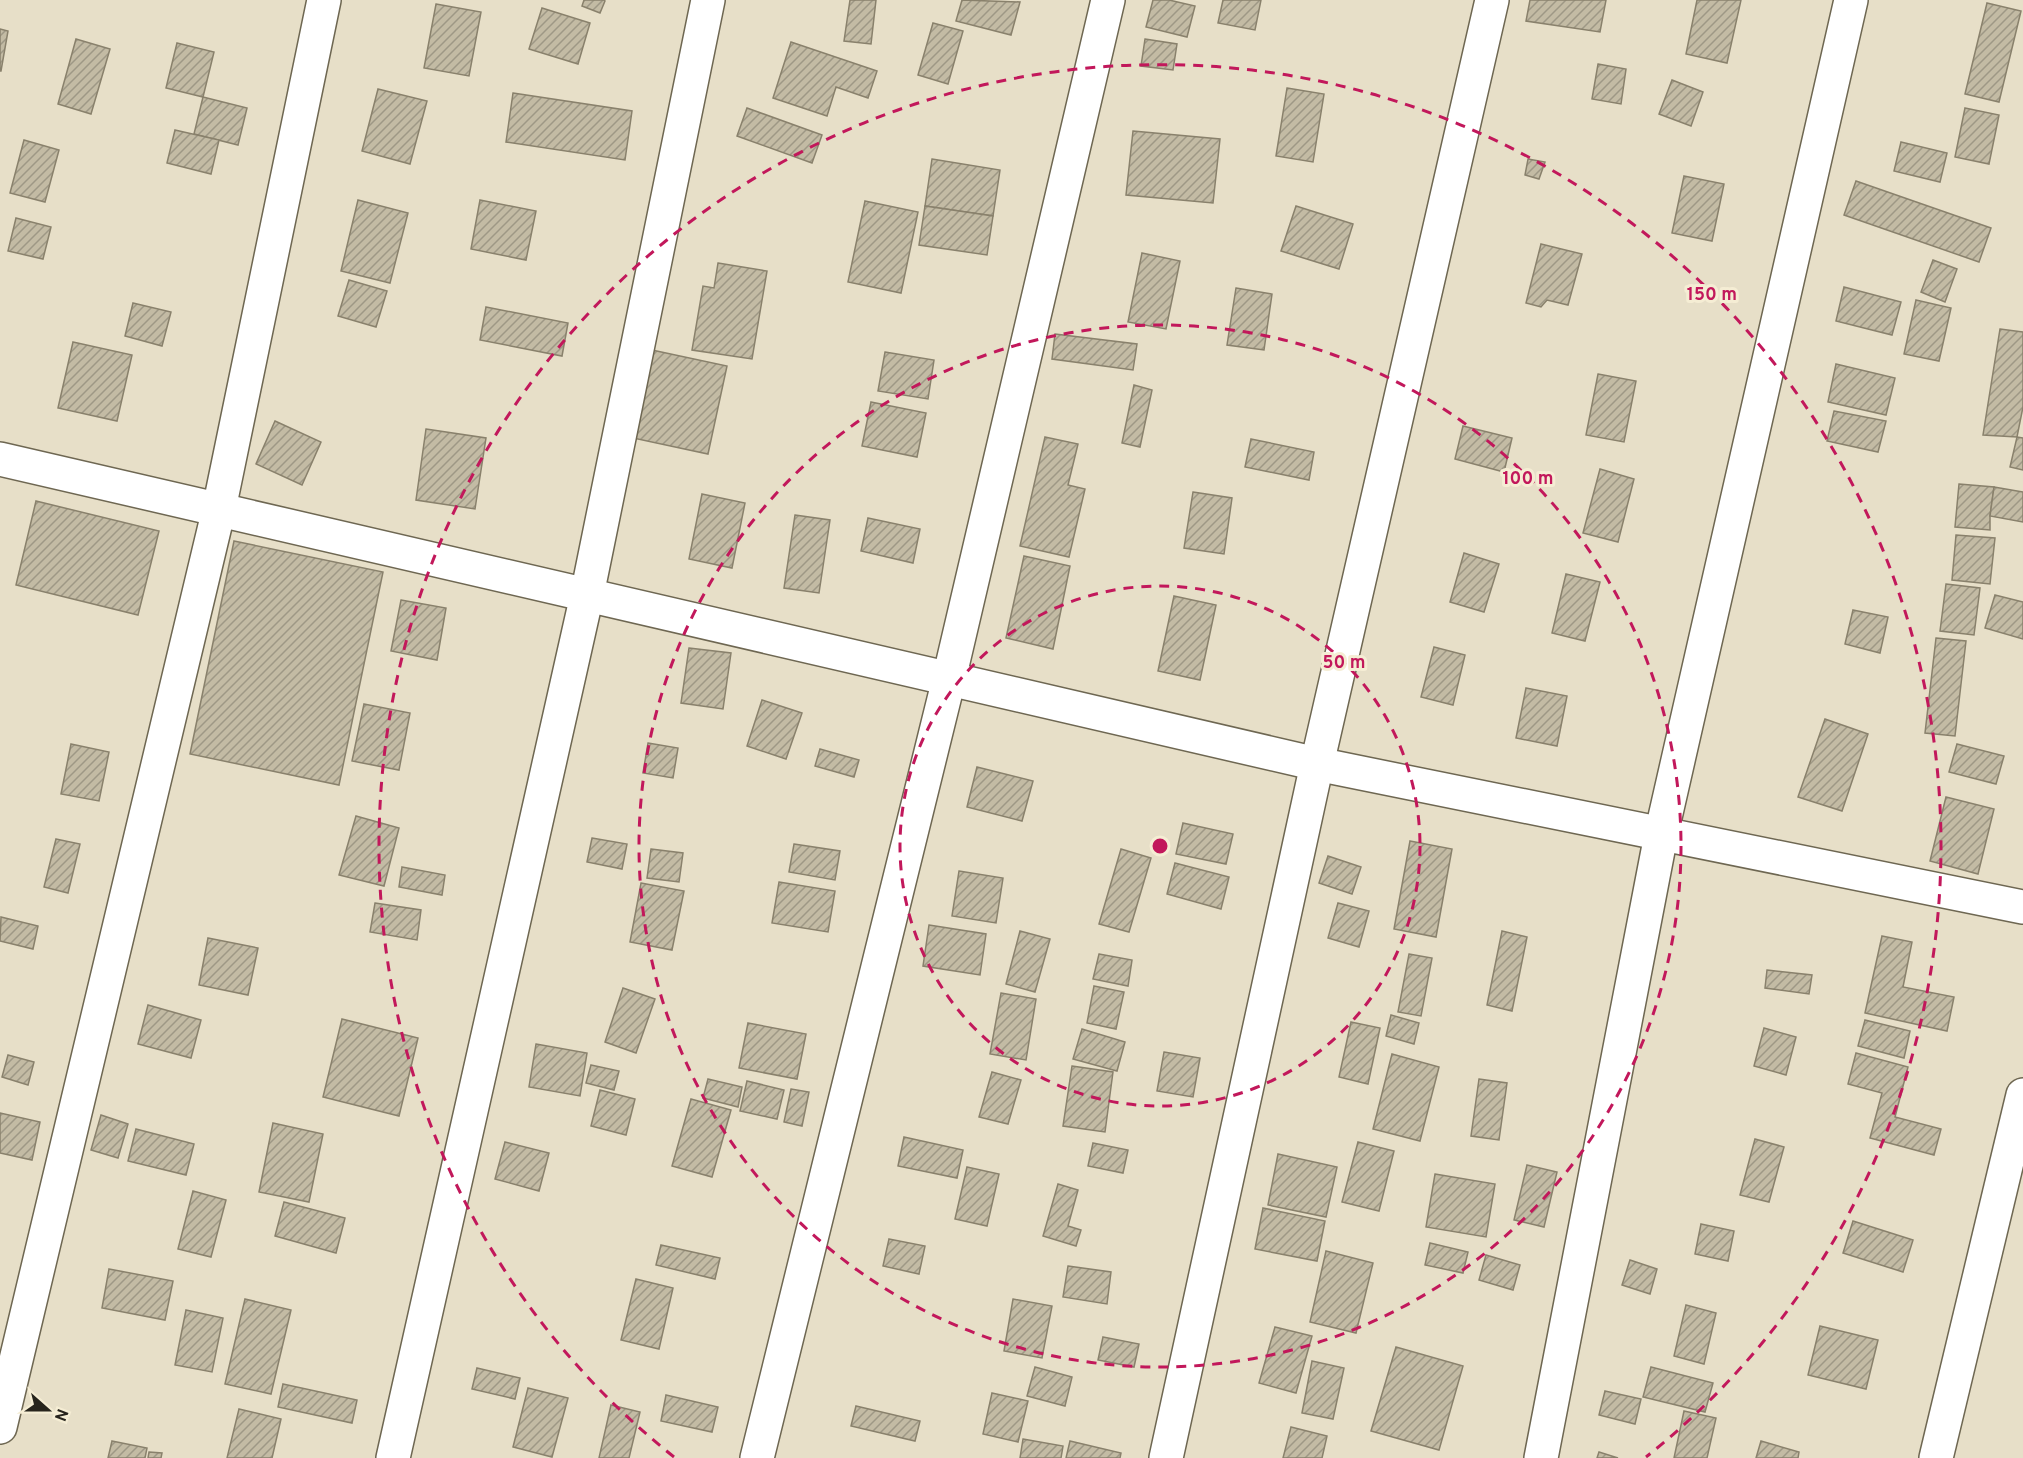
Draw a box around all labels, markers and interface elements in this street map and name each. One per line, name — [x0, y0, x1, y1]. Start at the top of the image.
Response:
text: 150 m — [1687, 284, 1737, 307]
text: 100 m — [1502, 468, 1554, 491]
text: 50 m — [1322, 652, 1366, 675]
centre of rings — [1150, 836, 1170, 856]
north arrow — [18, 1380, 78, 1440]
text: N — [49, 1406, 72, 1424]

